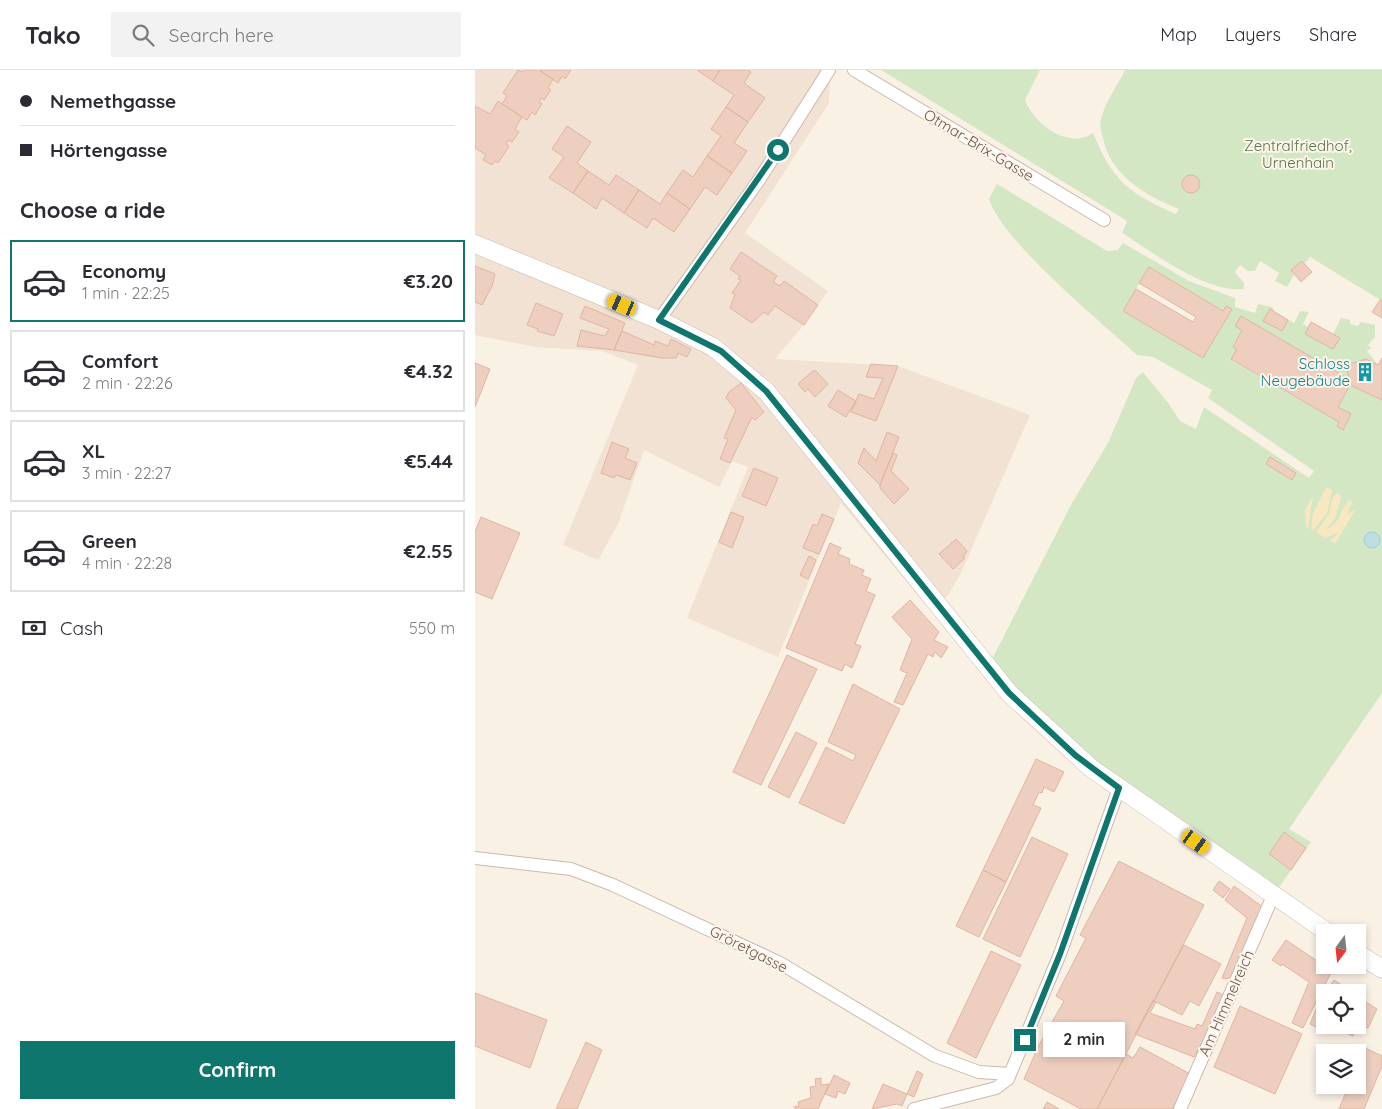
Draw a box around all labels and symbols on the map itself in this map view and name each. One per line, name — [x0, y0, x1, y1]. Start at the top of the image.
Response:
street label: Otmar-Brix-Gasse — [920, 105, 1038, 185]
park label: Zentralfriedhof, Urnenhain — [1244, 136, 1352, 172]
route start — [767, 139, 789, 161]
car — [605, 292, 638, 318]
place label: Schloss Neugebäude — [1261, 354, 1350, 390]
building icon: Schloss Neugebäude — [1354, 361, 1376, 383]
car — [1179, 827, 1212, 857]
street label: Gröretgasse — [707, 921, 791, 977]
north arrow — [1316, 924, 1366, 974]
street label: Am Himmelreich — [1194, 947, 1258, 1059]
callout: 2 min — [1043, 1022, 1125, 1058]
route end — [1014, 1029, 1036, 1051]

